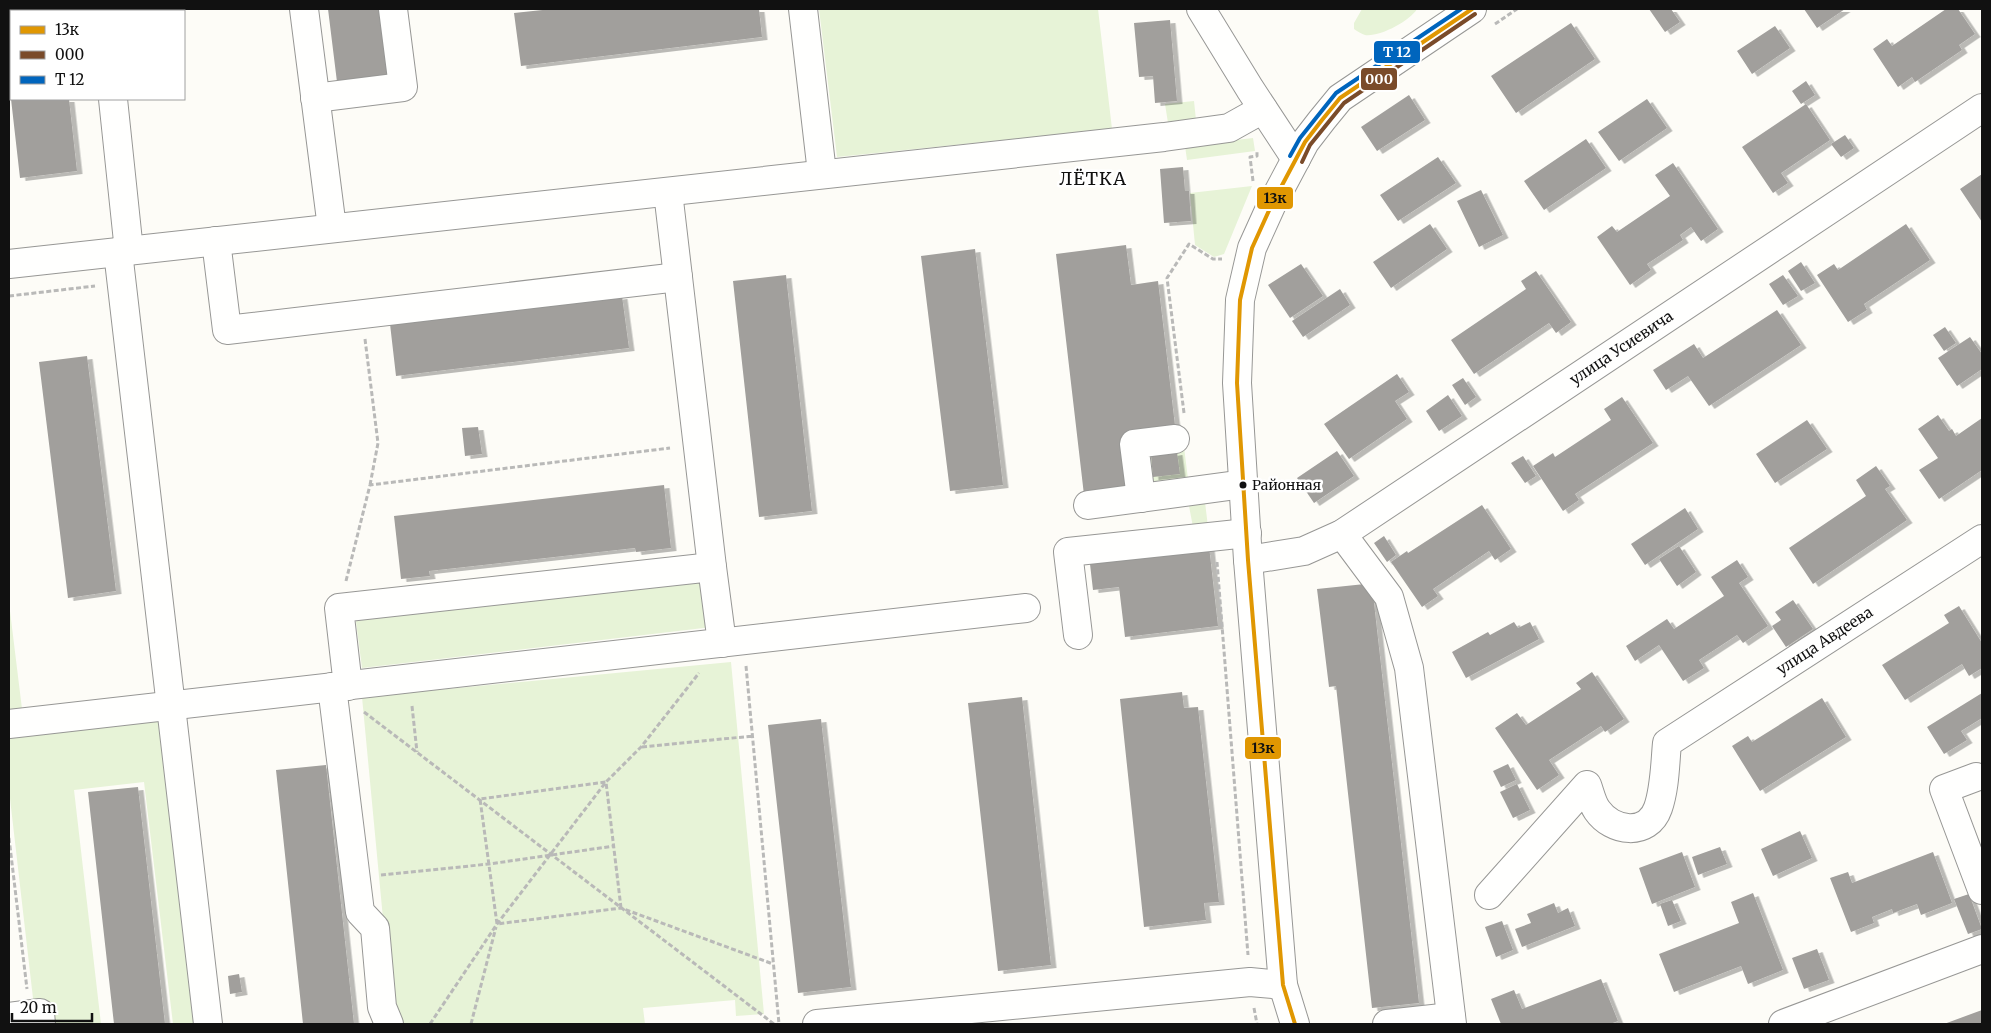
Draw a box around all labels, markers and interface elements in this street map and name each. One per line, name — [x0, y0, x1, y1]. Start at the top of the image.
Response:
legend — [10, 10, 185, 100]
text: 13к — [55, 20, 80, 39]
line badge: Т 12 — [1373, 40, 1421, 64]
text: Т 12 — [1383, 43, 1411, 61]
text: 000 — [55, 45, 84, 64]
line badge: 000 — [1360, 67, 1398, 91]
text: Т 12 — [55, 70, 85, 89]
text: 000 — [1365, 70, 1393, 88]
district label: ЛЁТКА — [1059, 167, 1127, 190]
line badge: 13к — [1256, 186, 1294, 210]
text: 13к — [1263, 189, 1287, 207]
street label: улица Усиевича — [1566, 306, 1676, 389]
place label: Районная — [1252, 476, 1321, 494]
marker: Районная — [1238, 480, 1248, 490]
street label: улица Авдеева — [1773, 602, 1876, 679]
line badge: 13к — [1244, 736, 1282, 760]
text: 13к — [1251, 739, 1275, 757]
scale bar — [12, 990, 92, 1022]
text: 20 m — [20, 998, 57, 1017]

